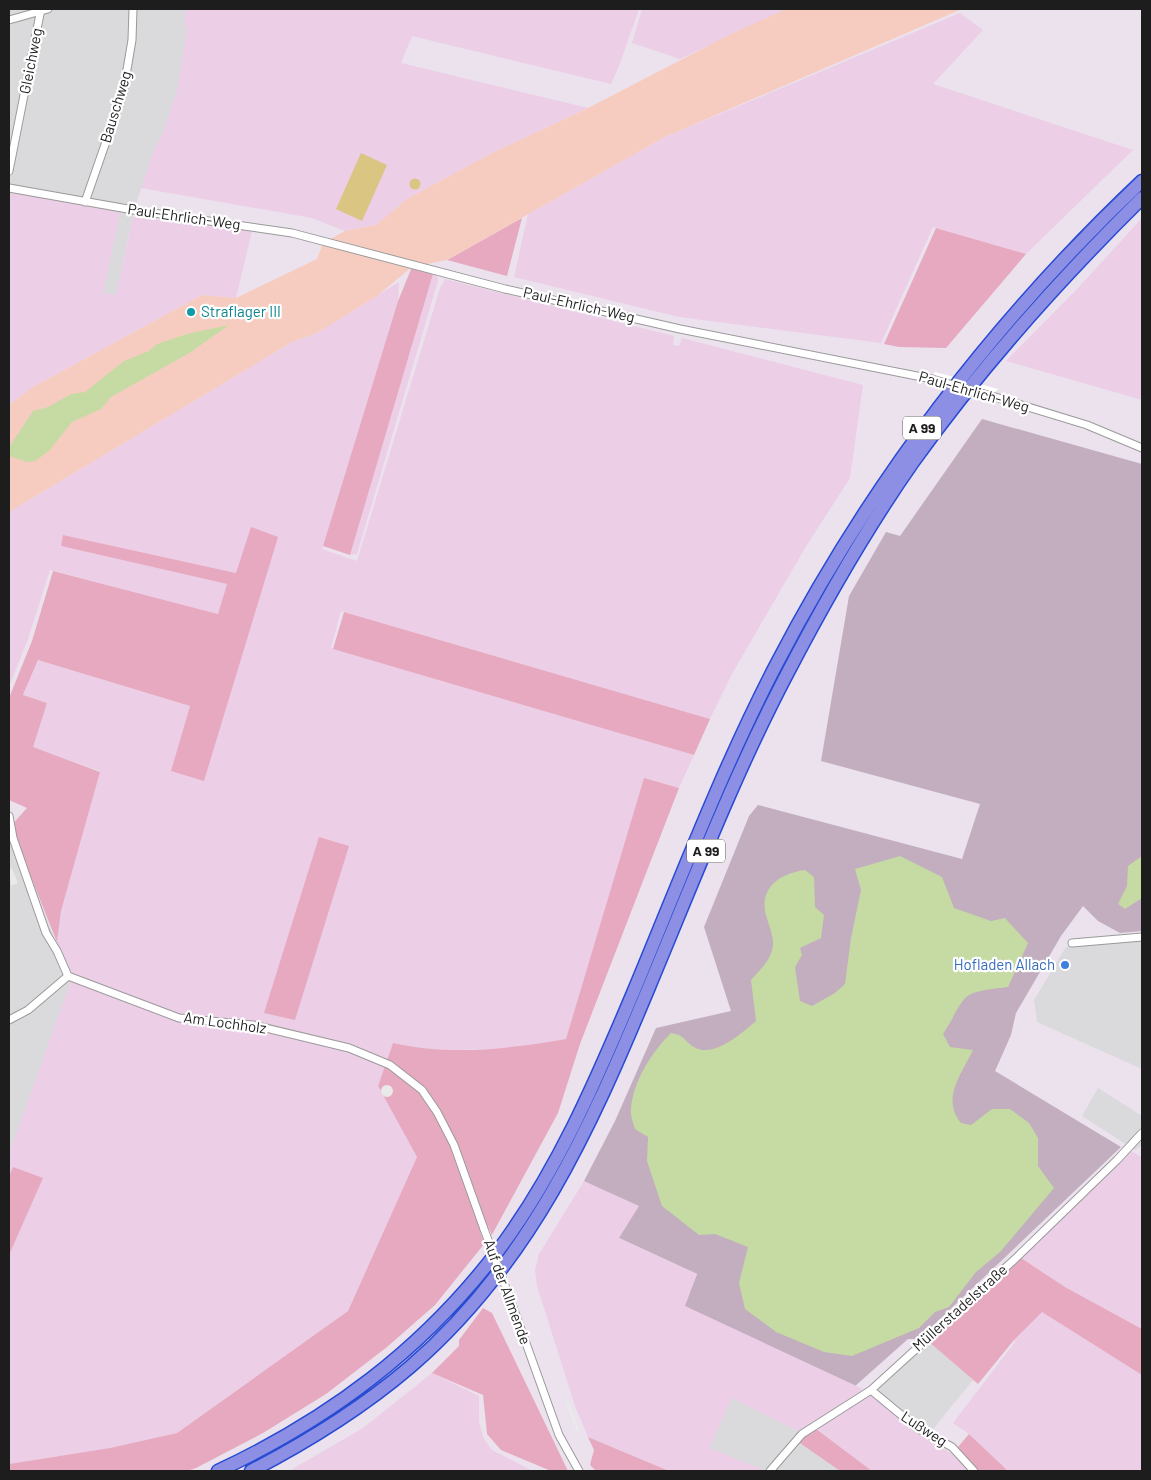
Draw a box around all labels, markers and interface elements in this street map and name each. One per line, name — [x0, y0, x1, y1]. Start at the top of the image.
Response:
street label: Gleichweg — [15, 26, 45, 95]
street label: Bauschweg — [96, 68, 135, 145]
street label: Paul-Ehrlich-Weg — [126, 199, 242, 233]
street label: Paul-Ehrlich-Weg — [522, 282, 637, 326]
place label: Straflager III — [201, 302, 281, 320]
marker: Straflager III — [185, 306, 197, 318]
street label: Paul-Ehrlich-Weg — [917, 367, 1032, 415]
road number: A 99 — [903, 416, 941, 439]
road number: A 99 — [687, 839, 725, 862]
place label: Hofladen Allach — [954, 955, 1055, 973]
marker: Hofladen Allach — [1059, 959, 1071, 971]
street label: Am Lochholz — [183, 1007, 268, 1037]
street label: Auf der Allmende — [481, 1237, 535, 1347]
street label: Müllerstadelstraße — [908, 1260, 1010, 1354]
street label: Lußweg — [898, 1407, 951, 1450]

